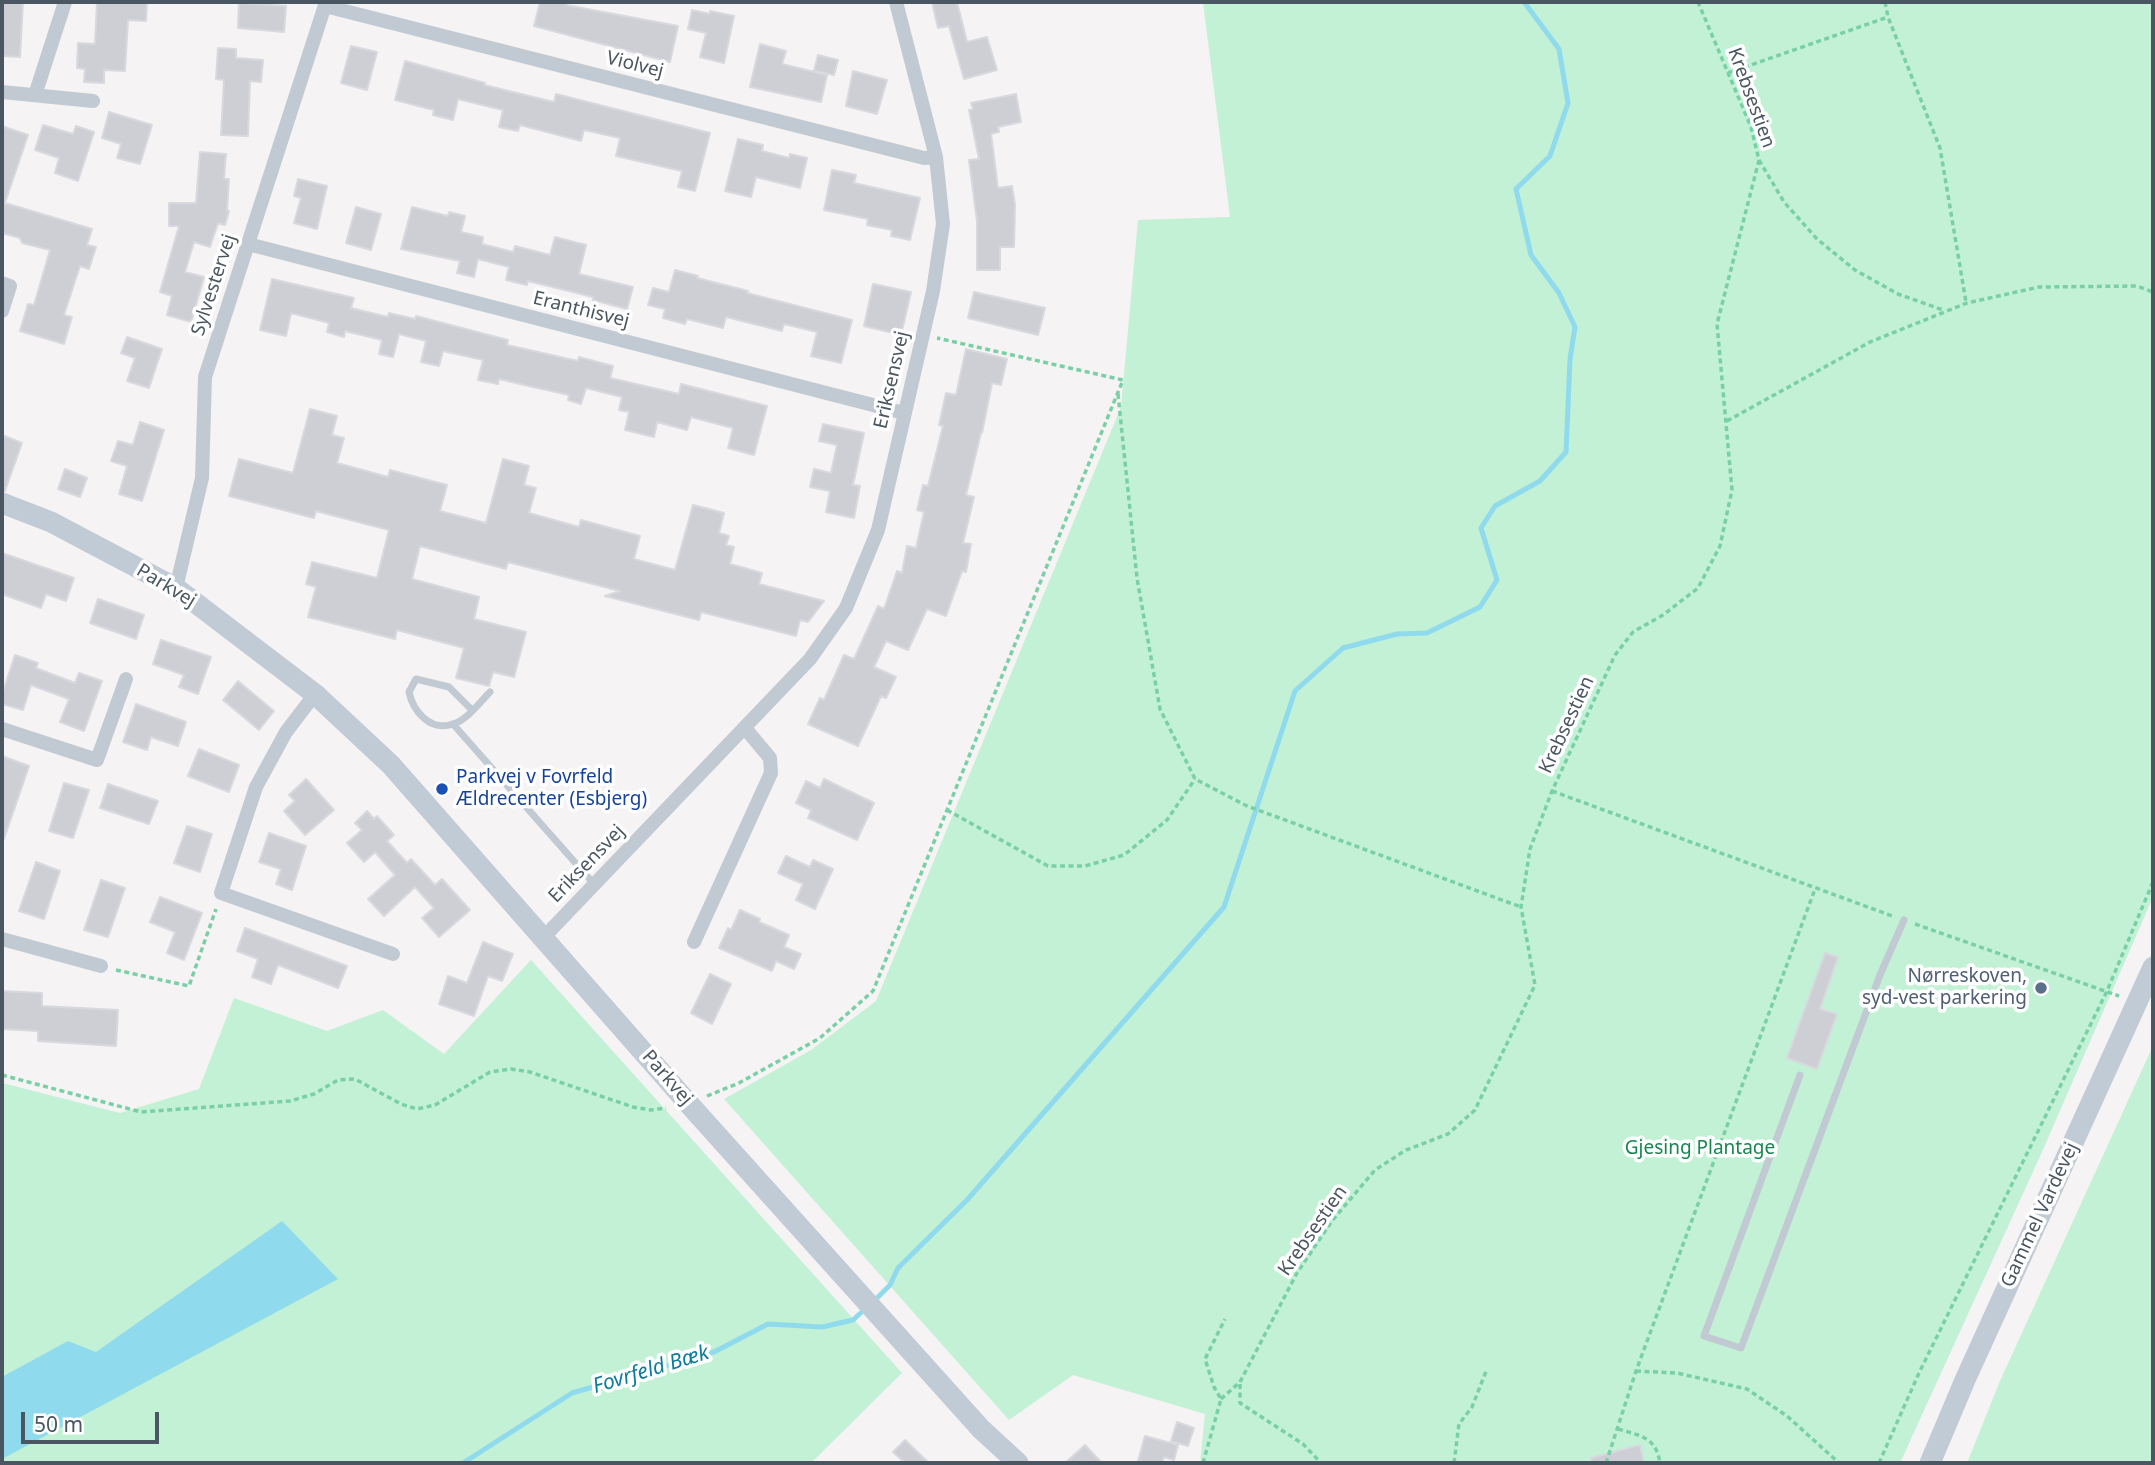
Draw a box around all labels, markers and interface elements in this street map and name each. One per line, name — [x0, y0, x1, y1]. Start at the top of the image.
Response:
street label: Krebsestien — [1722, 45, 1780, 151]
street label: Violvej — [604, 47, 666, 83]
street label: Sylvestervej — [187, 231, 241, 339]
street label: Eranthisvej — [531, 287, 631, 333]
street label: Eriksensvej — [870, 329, 914, 431]
street label: Parkvej — [132, 559, 200, 613]
street label: Krebsestien — [1535, 673, 1599, 777]
place label: Parkvej v Fovrfeld Ældrecenter (Esbjerg) — [456, 767, 647, 811]
marker: Parkvej v Fovrfeld Ældrecenter (Esbjerg) — [434, 781, 450, 797]
street label: Eriksensvej — [544, 820, 630, 908]
place label: Nørreskoven, syd-vest parkering — [1862, 966, 2027, 1010]
marker: Nørreskoven, syd-vest parkering — [2033, 980, 2049, 996]
street label: Parkvej — [637, 1046, 697, 1110]
park label: Gjesing Plantage — [1625, 1138, 1775, 1160]
street label: Gammel Vardevej — [1996, 1139, 2084, 1291]
street label: Krebsestien — [1274, 1182, 1352, 1280]
water label: Fovrfeld Bæk — [590, 1340, 712, 1400]
scale bar — [24, 1398, 163, 1442]
text: 50 m — [34, 1410, 83, 1438]

